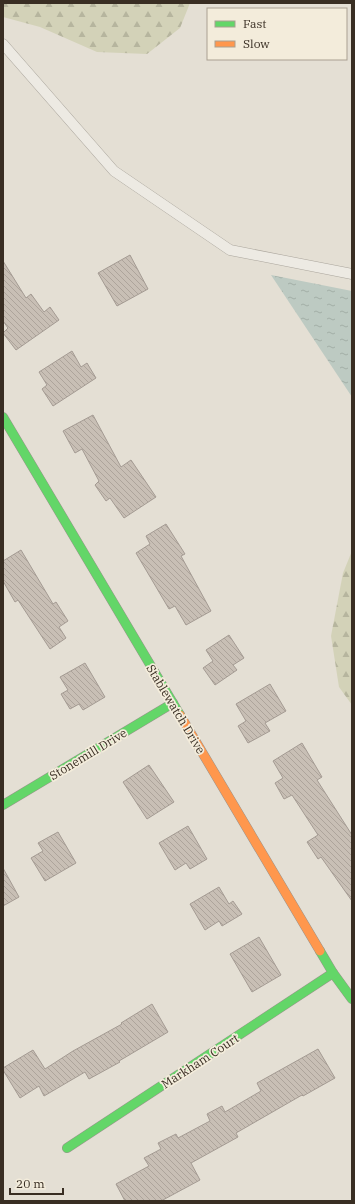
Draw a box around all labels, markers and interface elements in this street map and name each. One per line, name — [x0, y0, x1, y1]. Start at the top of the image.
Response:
legend — [207, 8, 347, 60]
text: Fast — [243, 16, 267, 31]
text: Slow — [243, 36, 270, 51]
street label: Stablewatch Drive — [143, 662, 209, 756]
street label: Stonemill Drive — [47, 725, 129, 783]
street label: Markham Court — [159, 1030, 241, 1092]
scale bar — [10, 1170, 63, 1196]
text: 20 m — [16, 1176, 45, 1191]

